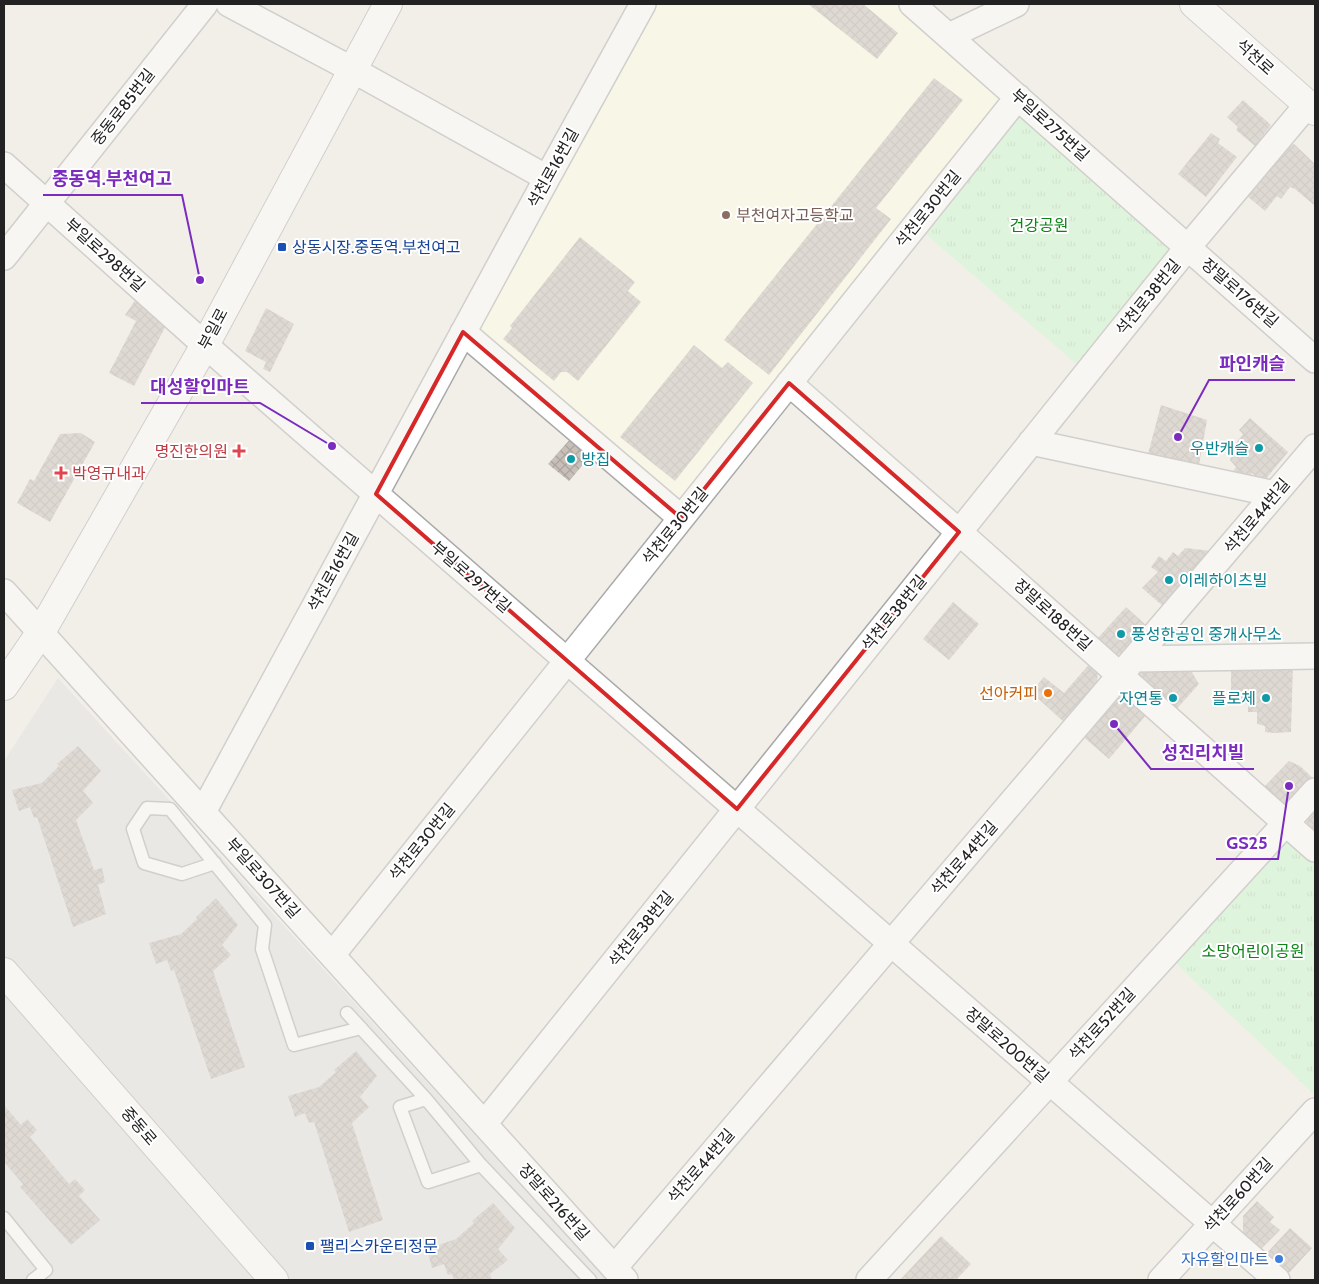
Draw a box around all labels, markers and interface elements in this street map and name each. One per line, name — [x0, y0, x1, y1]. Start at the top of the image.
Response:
street label: 석천로 — [1232, 35, 1278, 79]
street label: 중동로85번길 — [87, 65, 159, 149]
street label: 부일로275번길 — [1007, 85, 1093, 165]
street label: 석천로16번길 — [523, 125, 583, 211]
callout: 중동역.부천여고 — [43, 162, 182, 195]
street label: 석천로30번길 — [891, 167, 965, 251]
text: 중동역.부천여고 — [52, 168, 172, 190]
place label: 부천여자고등학교 — [736, 206, 854, 225]
marker: 부천여자고등학교 — [720, 209, 732, 221]
street label: 부일로298번길 — [61, 214, 149, 296]
park label: 건강공원 — [1010, 216, 1068, 235]
place label: 상동시장.중동역.부천여고 — [292, 238, 461, 257]
marker: 상동시장.중동역.부천여고 — [276, 241, 288, 253]
street label: 장말로176번길 — [1198, 254, 1282, 332]
street label: 석천로38번길 — [1112, 255, 1184, 339]
street label: 부일로 — [194, 305, 232, 353]
callout: 파인캐슬 — [1209, 347, 1295, 380]
text: 파인캐슬 — [1219, 353, 1285, 375]
callout: 대성할인마트 — [141, 370, 260, 403]
text: 대성할인마트 — [150, 376, 250, 398]
place label: 우반캐슬 — [1190, 439, 1249, 458]
place label: 명진한의원 — [154, 442, 228, 461]
marker: 우반캐슬 — [1253, 442, 1265, 454]
marker: 명진한의원 — [232, 444, 246, 458]
place label: 방집 — [581, 450, 610, 469]
marker: 방집 — [565, 453, 577, 465]
place label: 박영규내과 — [72, 464, 146, 483]
marker: 박영규내과 — [54, 466, 68, 480]
street label: 석천로44번길 — [1220, 475, 1294, 557]
street label: 석천로30번길 — [638, 484, 712, 568]
street label: 석천로16번길 — [303, 529, 363, 615]
street label: 부일로297번길 — [427, 537, 515, 617]
street label: 석천로38번길 — [858, 571, 930, 655]
place label: 이레하이츠빌 — [1179, 571, 1267, 590]
marker: 이레하이츠빌 — [1163, 574, 1175, 586]
street label: 장말로188번길 — [1010, 575, 1096, 655]
place label: 풍성한공인 중개사무소 — [1131, 625, 1282, 644]
marker: 풍성한공인 중개사무소 — [1115, 628, 1127, 640]
place label: 선아커피 — [979, 684, 1038, 703]
marker: 선아커피 — [1042, 687, 1054, 699]
place label: 자연통 — [1119, 689, 1163, 708]
place label: 플로체 — [1212, 689, 1256, 708]
marker: 자연통 — [1167, 692, 1179, 704]
marker: 플로체 — [1260, 692, 1272, 704]
callout: 성진리치빌 — [1151, 736, 1254, 769]
text: 성진리치빌 — [1162, 742, 1244, 764]
street label: 석천로30번길 — [385, 800, 459, 884]
street label: 석천로44번길 — [927, 817, 1001, 899]
callout: GS25 — [1216, 826, 1278, 859]
text: GS25 — [1226, 832, 1268, 854]
street label: 부일로307번길 — [222, 834, 304, 922]
street label: 석천로38번길 — [605, 887, 677, 971]
park label: 소망어린이공원 — [1201, 942, 1305, 961]
street label: 석천로52번길 — [1065, 984, 1139, 1064]
street label: 장말로200번길 — [961, 1004, 1053, 1086]
street label: 중동로 — [117, 1103, 161, 1149]
street label: 석천로44번길 — [664, 1125, 738, 1207]
street label: 석천로60번길 — [1200, 1154, 1276, 1236]
street label: 장말로216번길 — [515, 1160, 593, 1244]
place label: 팰리스카운티정문 — [320, 1237, 438, 1256]
marker: 팰리스카운티정문 — [304, 1240, 316, 1252]
place label: 자유할인마트 — [1181, 1250, 1269, 1269]
marker: 자유할인마트 — [1273, 1253, 1285, 1265]

